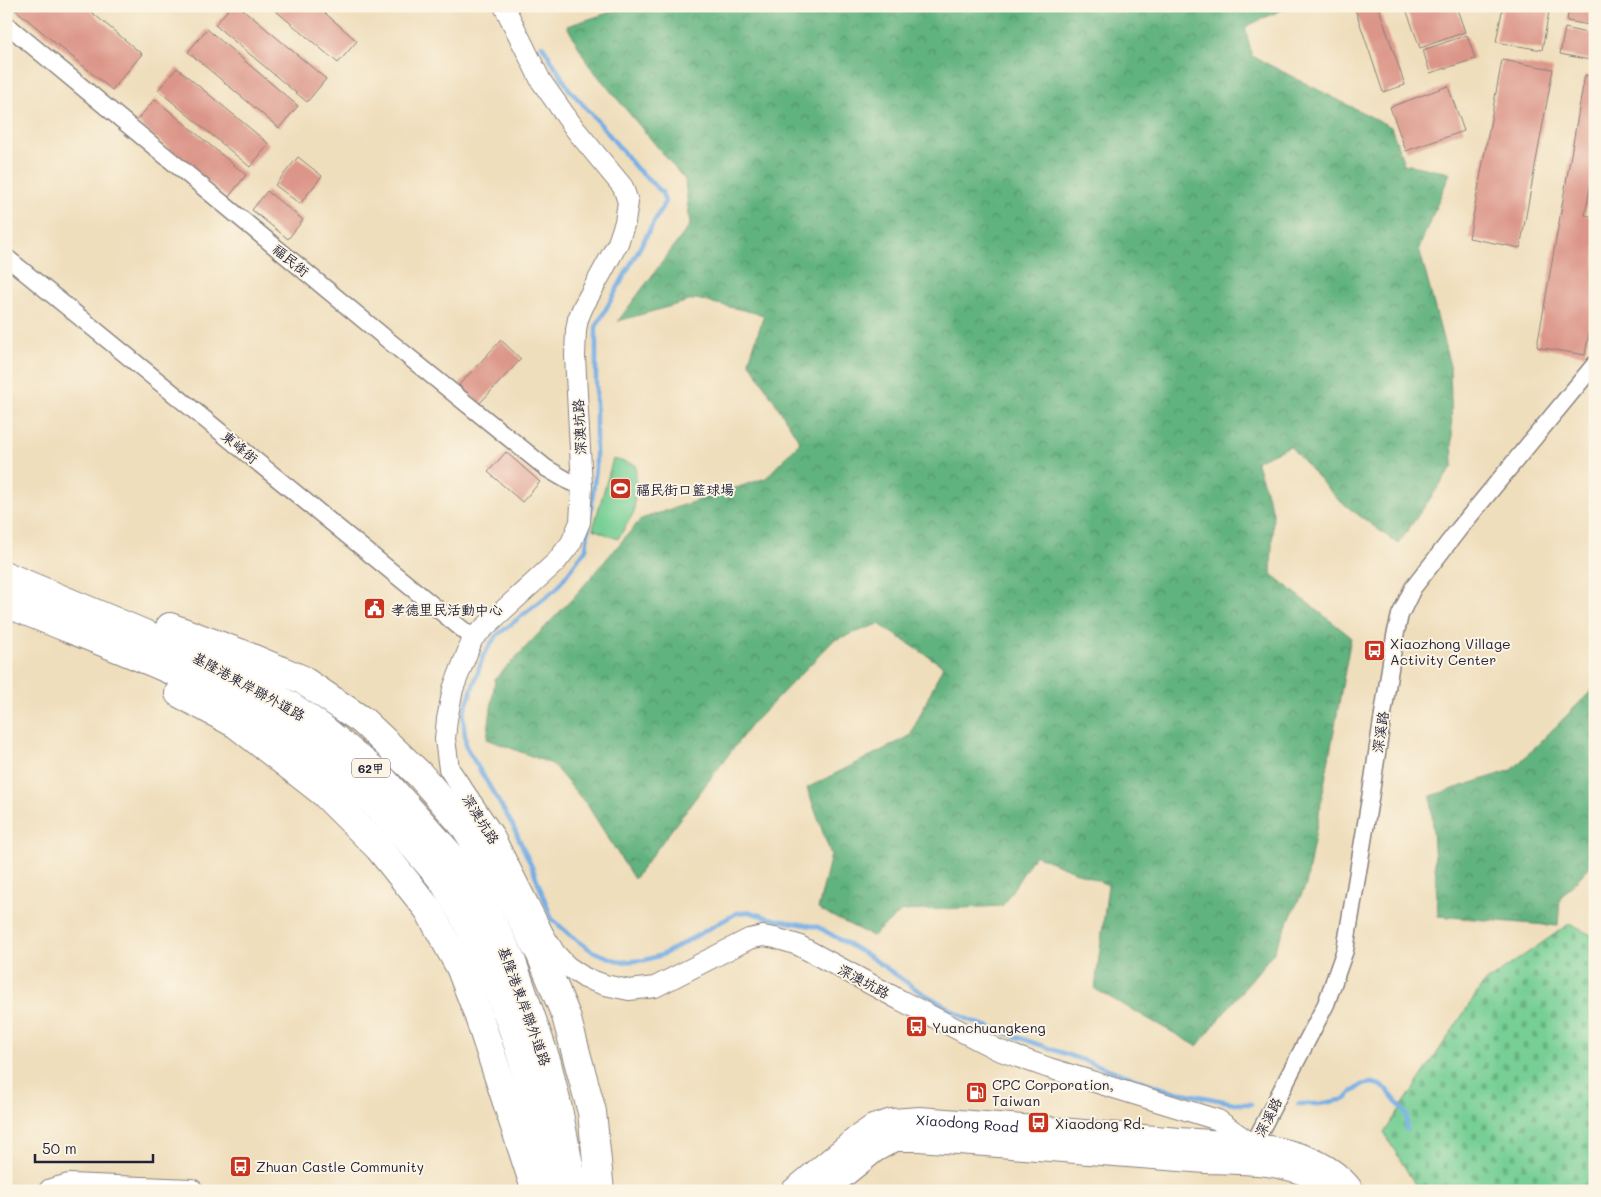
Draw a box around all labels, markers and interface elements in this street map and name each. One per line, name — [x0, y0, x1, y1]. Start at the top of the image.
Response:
street label: 福民街 — [269, 239, 313, 281]
street label: 深澳坑路 — [568, 399, 590, 455]
street label: 東峰街 — [218, 426, 262, 468]
sports icon: 福民街口籃球場 — [608, 477, 632, 501]
place label: 福民街口籃球場 — [636, 480, 734, 499]
public building icon: 孝德里民活動中心 — [363, 597, 387, 621]
place label: 孝德里民活動中心 — [391, 600, 503, 619]
place label: Xiaozhong Village Activity Center — [1390, 634, 1511, 669]
bus stop icon: Xiaozhong Village Activity Center — [1362, 639, 1386, 663]
street label: 基隆港東岸聯外道路 — [189, 647, 309, 725]
street label: 深溪路 — [1368, 710, 1392, 754]
road number: 62甲 — [352, 758, 390, 778]
street label: 深澳坑路 — [458, 790, 504, 848]
street label: 基隆港東岸聯外道路 — [495, 944, 555, 1068]
street label: 深澳坑路 — [835, 959, 893, 1003]
bus stop icon: Yuanchuangkeng — [904, 1015, 928, 1039]
place label: Yuanchuangkeng — [932, 1018, 1046, 1037]
place label: CPC Corporation, Taiwan — [992, 1075, 1114, 1110]
fuel station icon: CPC Corporation, Taiwan — [964, 1080, 988, 1104]
street label: 深溪路 — [1250, 1094, 1286, 1140]
street label: Xiaodong Road — [915, 1109, 1020, 1136]
bus stop icon: Xiaodong Rd. — [1027, 1111, 1051, 1135]
place label: Xiaodong Rd. — [1055, 1114, 1145, 1133]
scale bar — [35, 1132, 152, 1164]
text: 50 m — [42, 1138, 77, 1158]
bus stop icon: Zhuan Castle Community — [228, 1154, 252, 1178]
place label: Zhuan Castle Community — [256, 1157, 424, 1176]

